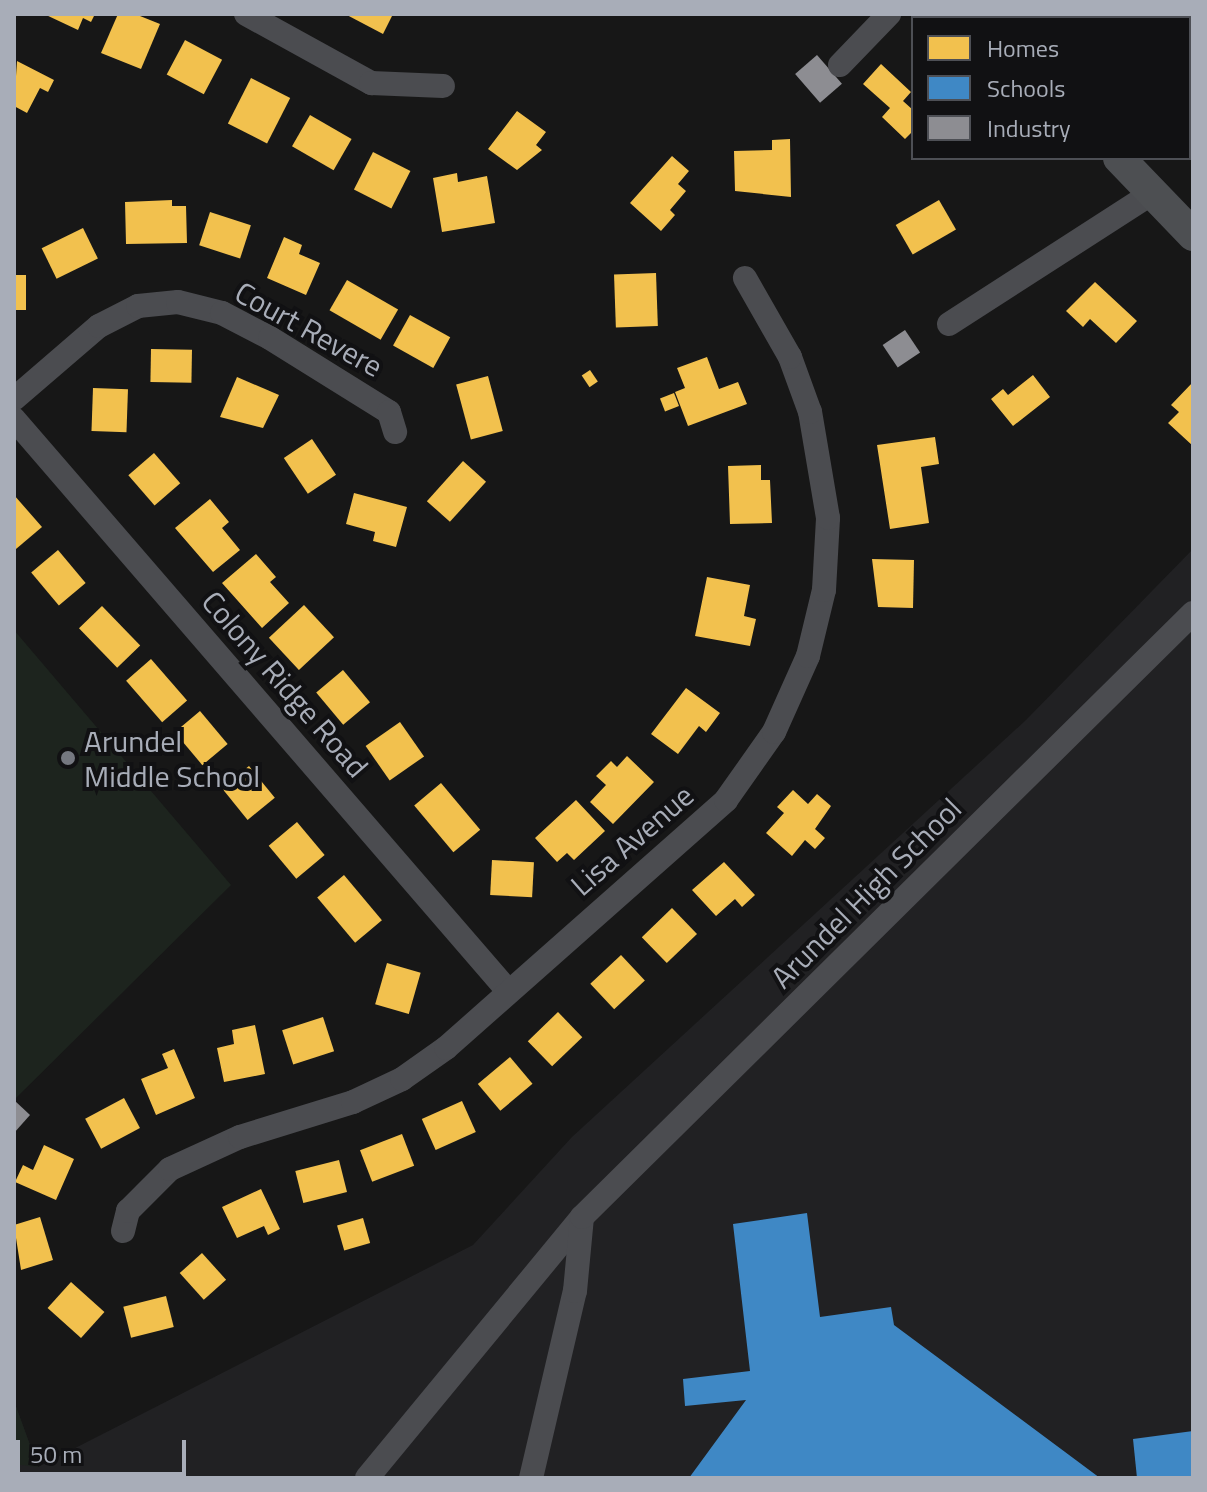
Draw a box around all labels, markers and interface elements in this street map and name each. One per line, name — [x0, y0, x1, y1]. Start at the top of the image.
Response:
legend — [911, 16, 1191, 160]
text: Homes — [987, 30, 1059, 66]
text: Schools — [987, 70, 1065, 106]
text: Industry — [987, 110, 1071, 146]
street label: Court Revere — [229, 274, 389, 384]
street label: Colony Ridge Road — [194, 584, 376, 784]
place label: Arundel Middle School — [84, 723, 260, 794]
marker: Arundel Middle School — [59, 749, 77, 767]
street label: Lisa Avenue — [563, 777, 701, 903]
street label: Arundel High School — [764, 791, 968, 995]
scale bar — [20, 1424, 190, 1474]
text: 50 m — [30, 1436, 82, 1472]

